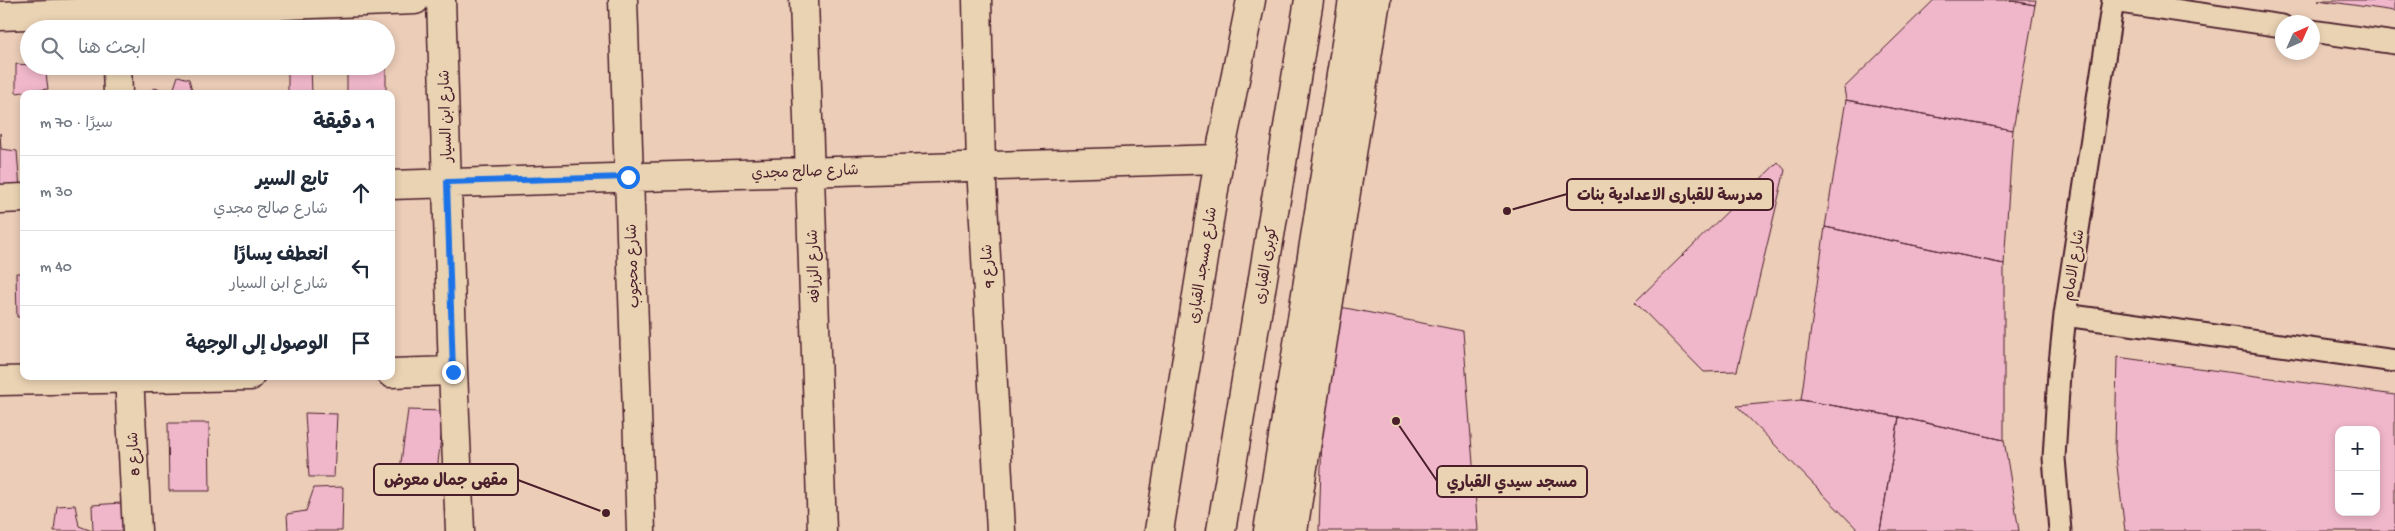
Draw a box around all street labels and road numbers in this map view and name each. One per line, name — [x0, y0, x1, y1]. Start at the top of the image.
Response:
street label: شارع ابن السيار — [436, 70, 458, 163]
street label: شارع صالح مجدي — [751, 162, 859, 184]
street label: شارع مسجد القبارى — [1186, 206, 1222, 325]
street label: شارع محجوب — [624, 223, 644, 308]
street label: كوبرى القبارى — [1252, 225, 1282, 306]
street label: شارع الامام — [2060, 228, 2090, 302]
street label: شارع الزرافه — [805, 229, 825, 303]
street label: شارع 9 — [979, 244, 999, 289]
street label: شارع 8 — [125, 431, 145, 476]

